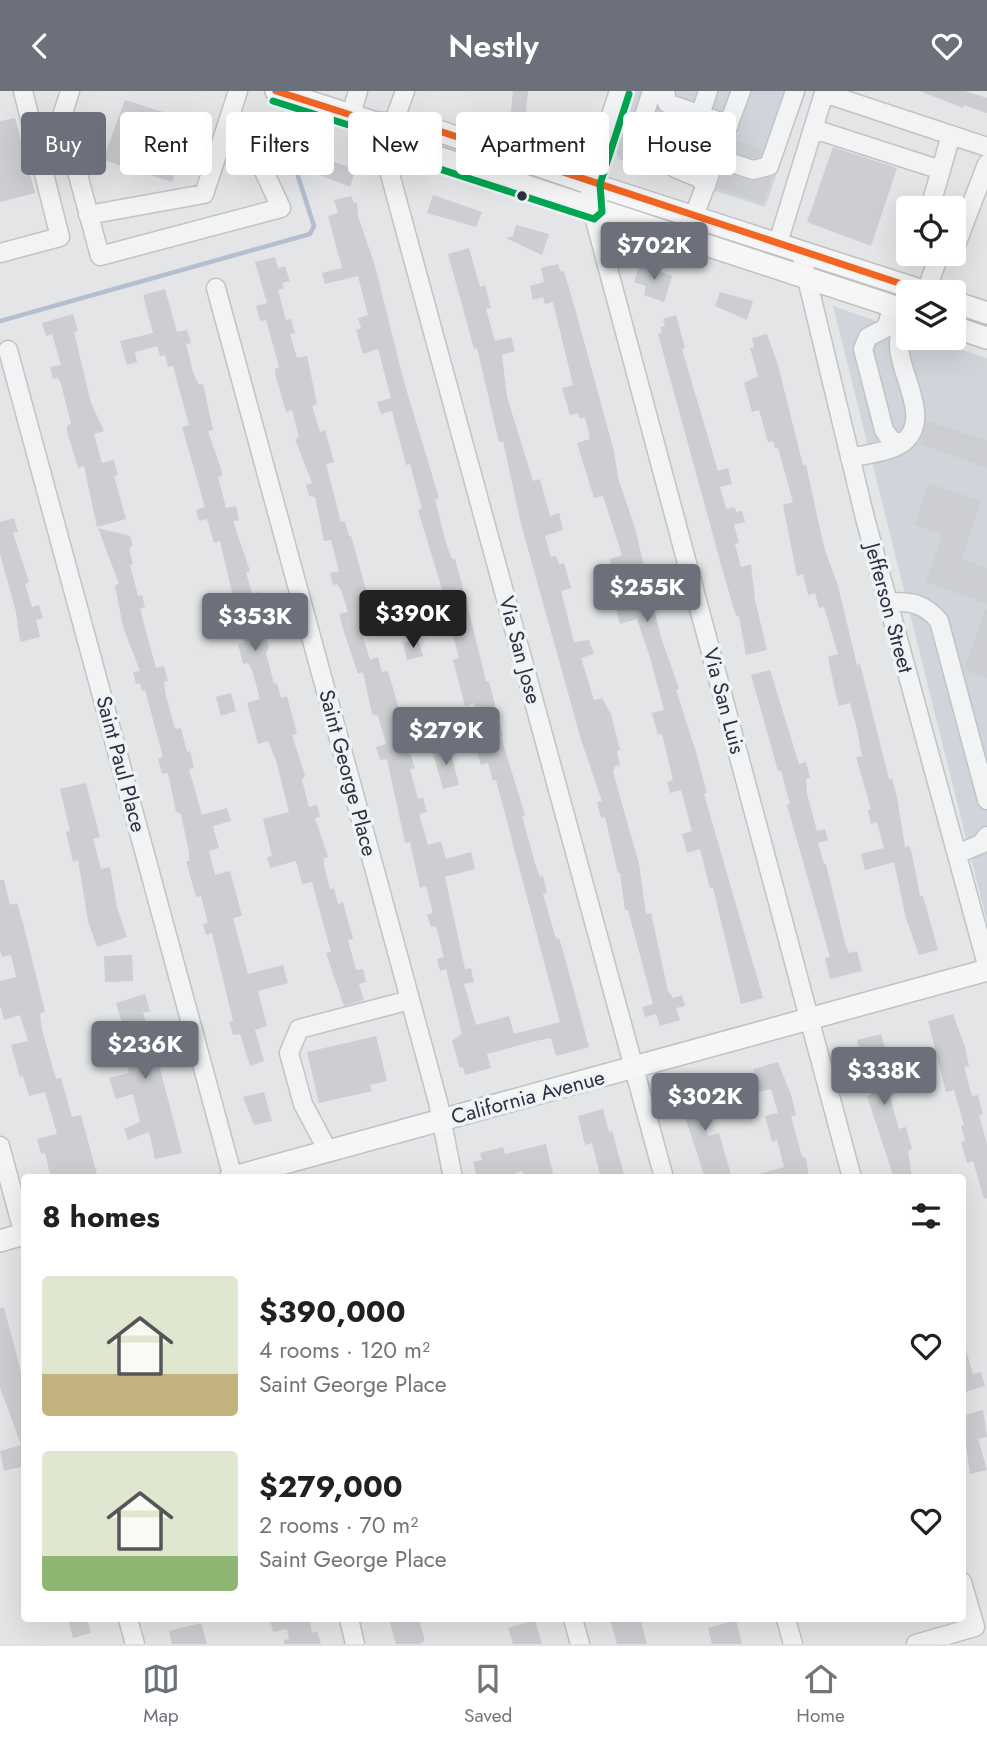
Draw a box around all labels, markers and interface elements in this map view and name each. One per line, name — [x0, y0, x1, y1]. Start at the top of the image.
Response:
text: Nestly — [448, 23, 539, 69]
icon: back — [21, 27, 59, 65]
icon: heart — [928, 27, 966, 65]
chip: Buy — [21, 112, 106, 175]
chip: Rent — [120, 112, 212, 175]
chip: Filters — [226, 112, 334, 175]
chip: New — [348, 112, 442, 175]
chip: Apartment — [456, 112, 609, 175]
chip: House — [623, 112, 736, 175]
unlabelled marker — [515, 189, 529, 203]
map controls — [896, 196, 966, 350]
button: locate — [896, 196, 966, 266]
pin: $702K — [605, 223, 703, 282]
text: $702K — [617, 228, 691, 262]
button: layers — [896, 280, 966, 350]
street label: Jefferson Street — [856, 537, 921, 676]
pin: $255K — [598, 565, 696, 624]
text: $255K — [609, 570, 685, 604]
pin: $390K — [364, 591, 462, 650]
street label: Via San Jose — [491, 593, 549, 707]
pin: $353K — [206, 594, 304, 653]
text: $390K — [375, 596, 451, 630]
text: $353K — [218, 599, 292, 633]
street label: Via San Luis — [695, 645, 753, 757]
street label: Saint George Place — [311, 686, 385, 860]
street label: Saint Paul Place — [88, 693, 154, 836]
pin: $279K — [397, 707, 495, 767]
text: $279K — [409, 713, 483, 747]
pin: $236K — [96, 1021, 194, 1081]
text: $236K — [107, 1027, 183, 1061]
pin: $338K — [835, 1047, 933, 1107]
text: $338K — [847, 1053, 921, 1087]
street label: California Avenue — [448, 1062, 608, 1132]
pin: $302K — [656, 1073, 754, 1133]
text: $302K — [668, 1079, 742, 1113]
text: 8 homes — [42, 1195, 160, 1238]
icon: filters — [907, 1197, 945, 1235]
text: $390,000 — [259, 1290, 406, 1333]
icon: home — [98, 1304, 182, 1388]
icon: heart — [907, 1327, 945, 1365]
text: 4 rooms · 120 m² — [259, 1333, 430, 1367]
text: Saint George Place — [259, 1367, 447, 1401]
text: $279,000 — [259, 1465, 403, 1508]
icon: home — [98, 1479, 182, 1563]
icon: heart — [907, 1502, 945, 1540]
text: 2 rooms · 70 m² — [259, 1508, 418, 1542]
text: Saint George Place — [259, 1542, 447, 1576]
tab: Map — [142, 1660, 180, 1729]
tab: Saved — [464, 1660, 512, 1729]
tab: Home — [796, 1660, 845, 1729]

